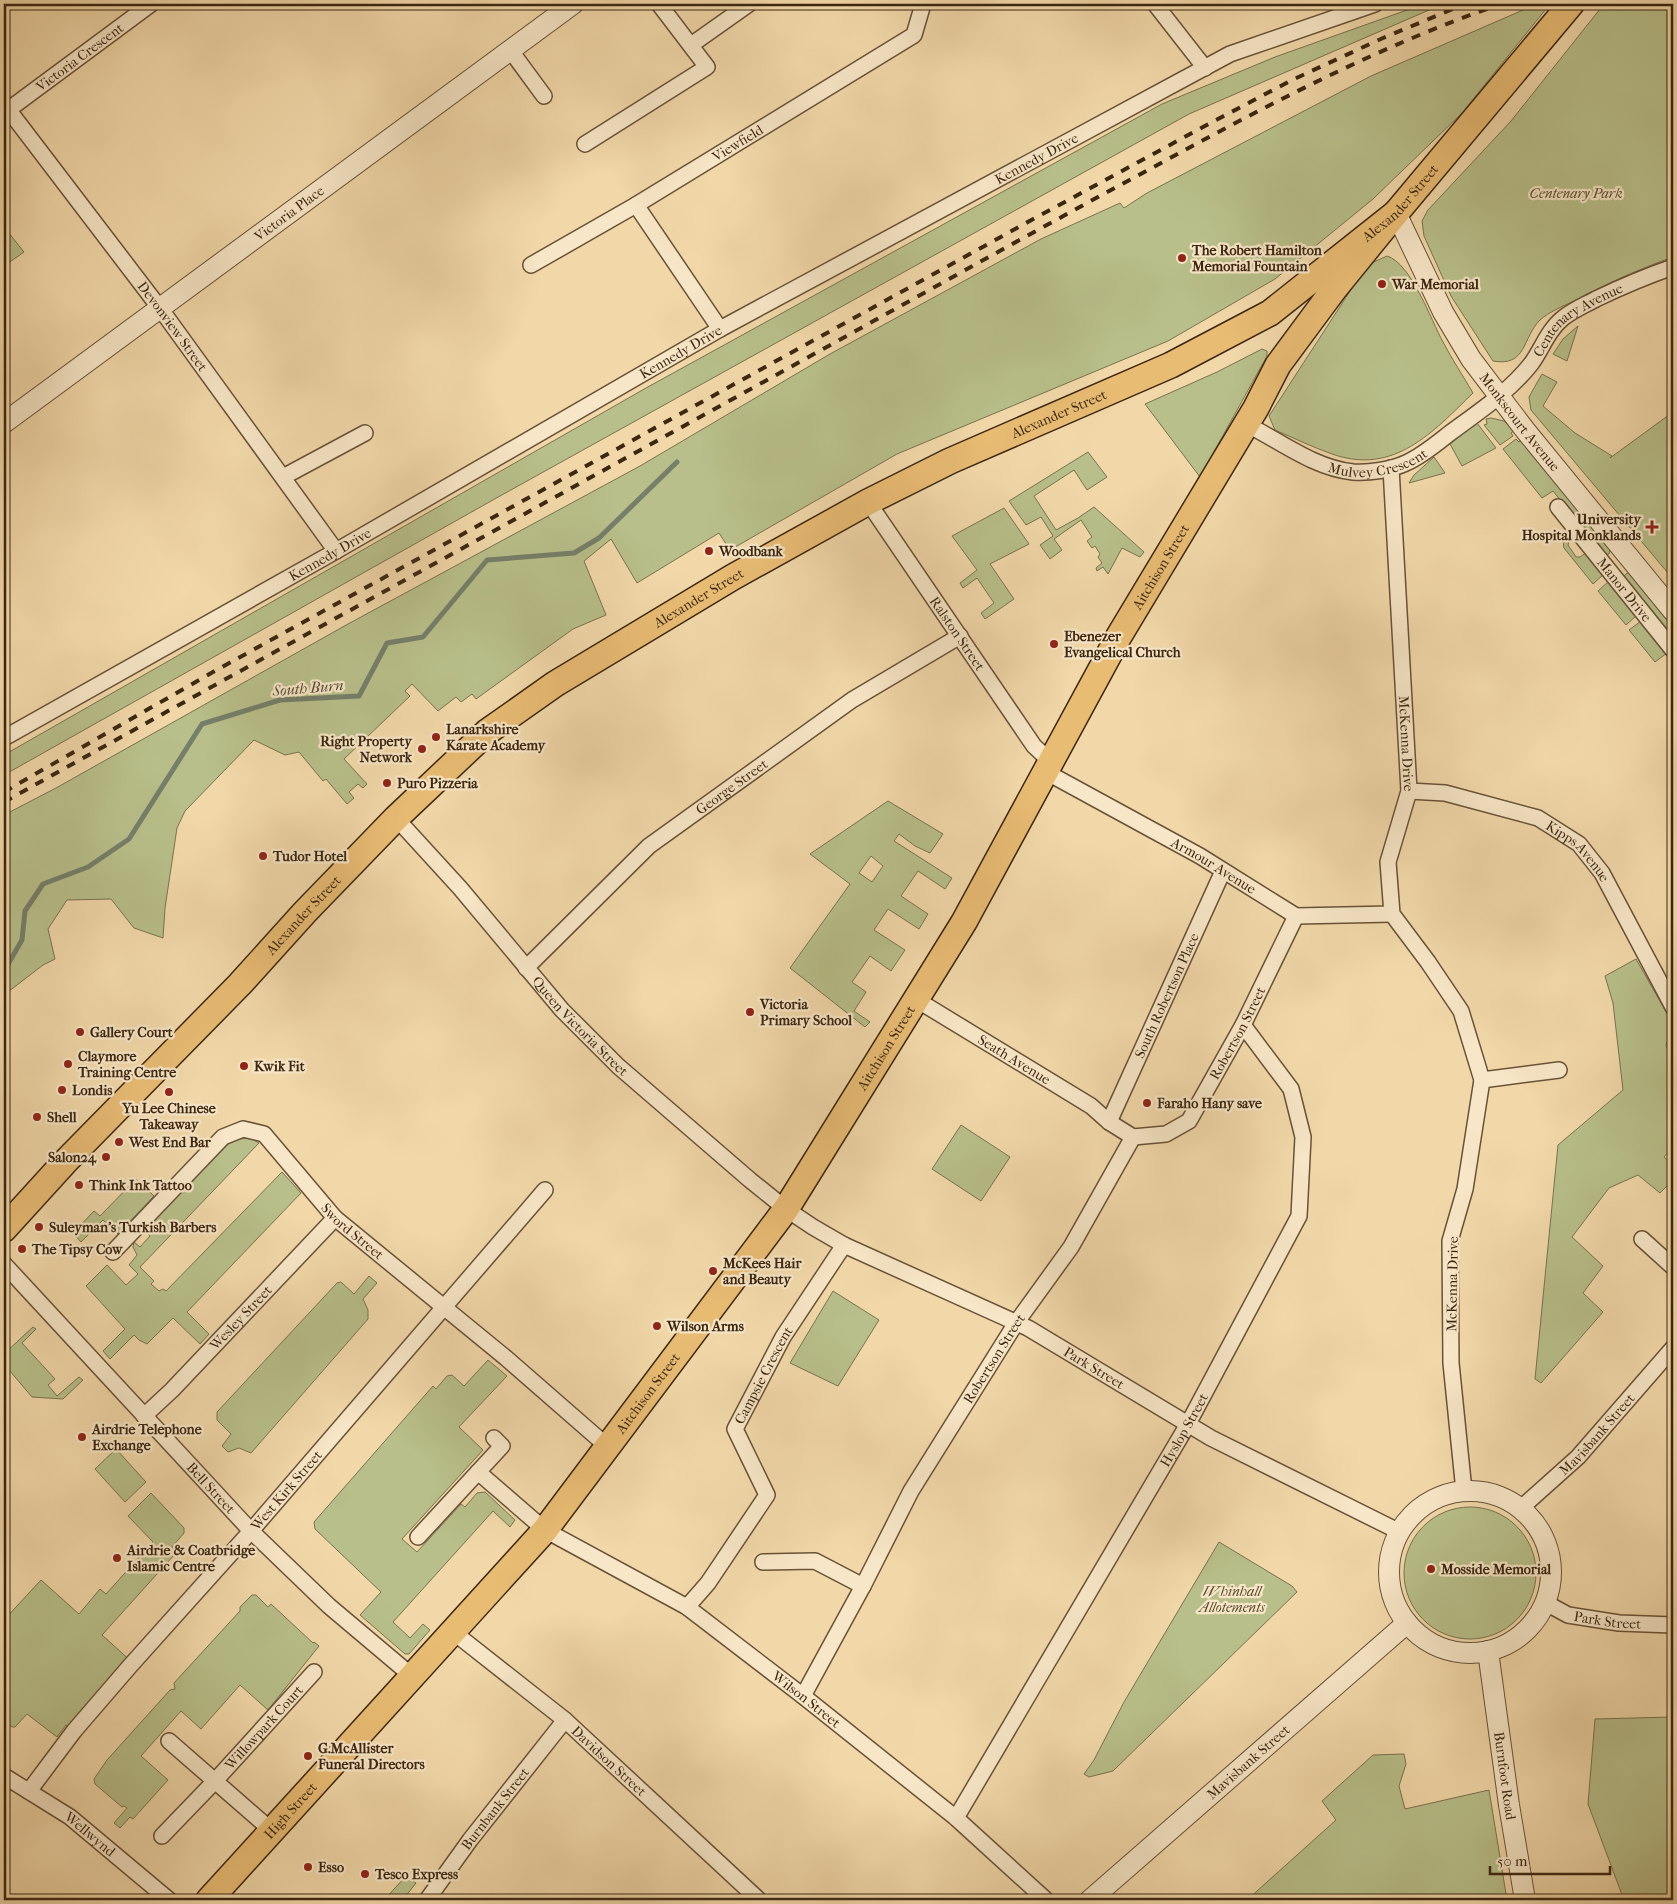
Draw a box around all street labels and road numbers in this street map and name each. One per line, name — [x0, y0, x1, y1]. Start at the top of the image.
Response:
street label: Victoria Crescent — [32, 19, 127, 96]
street label: Viewfield — [708, 121, 767, 166]
street label: Kennedy Drive — [992, 129, 1081, 188]
street label: Alexander Street — [1358, 161, 1442, 246]
street label: Victoria Place — [250, 182, 328, 246]
street label: Devonview Street — [134, 278, 211, 375]
street label: Centenary Avenue — [1530, 280, 1626, 360]
street label: Kennedy Drive — [637, 322, 725, 383]
street label: Monkscourt Avenue — [1476, 370, 1563, 475]
street label: Alexander Street — [1008, 386, 1109, 443]
street label: Mulvey Crescent — [1326, 445, 1431, 481]
street label: Aitchison Street — [1128, 521, 1193, 614]
street label: Kennedy Drive — [286, 524, 374, 585]
street label: Manor Drive — [1593, 554, 1655, 626]
street label: Alexander Street — [650, 565, 747, 632]
street label: Ralston Street — [926, 593, 988, 674]
street label: McKenna Drive — [1395, 695, 1417, 792]
street label: George Street — [693, 756, 771, 818]
street label: Kipps Avenue — [1543, 817, 1613, 885]
street label: Armour Avenue — [1167, 834, 1259, 898]
street label: Alexander Street — [262, 872, 345, 959]
street label: South Robertson Place — [1131, 930, 1203, 1061]
street label: Queen Victoria Street — [528, 973, 631, 1080]
street label: Robertson Street — [1206, 984, 1269, 1083]
street label: Aitchison Street — [853, 1002, 919, 1094]
street label: Seath Avenue — [975, 1031, 1054, 1088]
street label: Sword Street — [317, 1200, 387, 1263]
street label: McKenna Drive — [1443, 1236, 1462, 1332]
street label: Wesley Street — [206, 1282, 276, 1355]
street label: Robertson Street — [960, 1311, 1029, 1407]
street label: Campsie Crescent — [731, 1323, 797, 1427]
street label: Park Street — [1060, 1343, 1127, 1393]
street label: Aitchison Street — [612, 1350, 684, 1438]
street label: Mavisbank Street — [1556, 1390, 1639, 1479]
street label: Hyslop Street — [1157, 1391, 1212, 1470]
street label: West Kirk Street — [247, 1447, 326, 1535]
street label: Bell Street — [183, 1459, 239, 1517]
street label: Park Street — [1573, 1608, 1642, 1633]
street label: Wilson Street — [768, 1667, 844, 1732]
street label: Willowpark Court — [221, 1682, 307, 1774]
street label: Mavisbank Street — [1204, 1721, 1293, 1803]
street label: Davidson Street — [568, 1722, 650, 1800]
street label: Burnfoot Road — [1490, 1731, 1519, 1822]
street label: Burnbank Street — [458, 1764, 533, 1853]
street label: High Street — [261, 1779, 321, 1843]
street label: Wellwynd — [60, 1808, 119, 1861]

